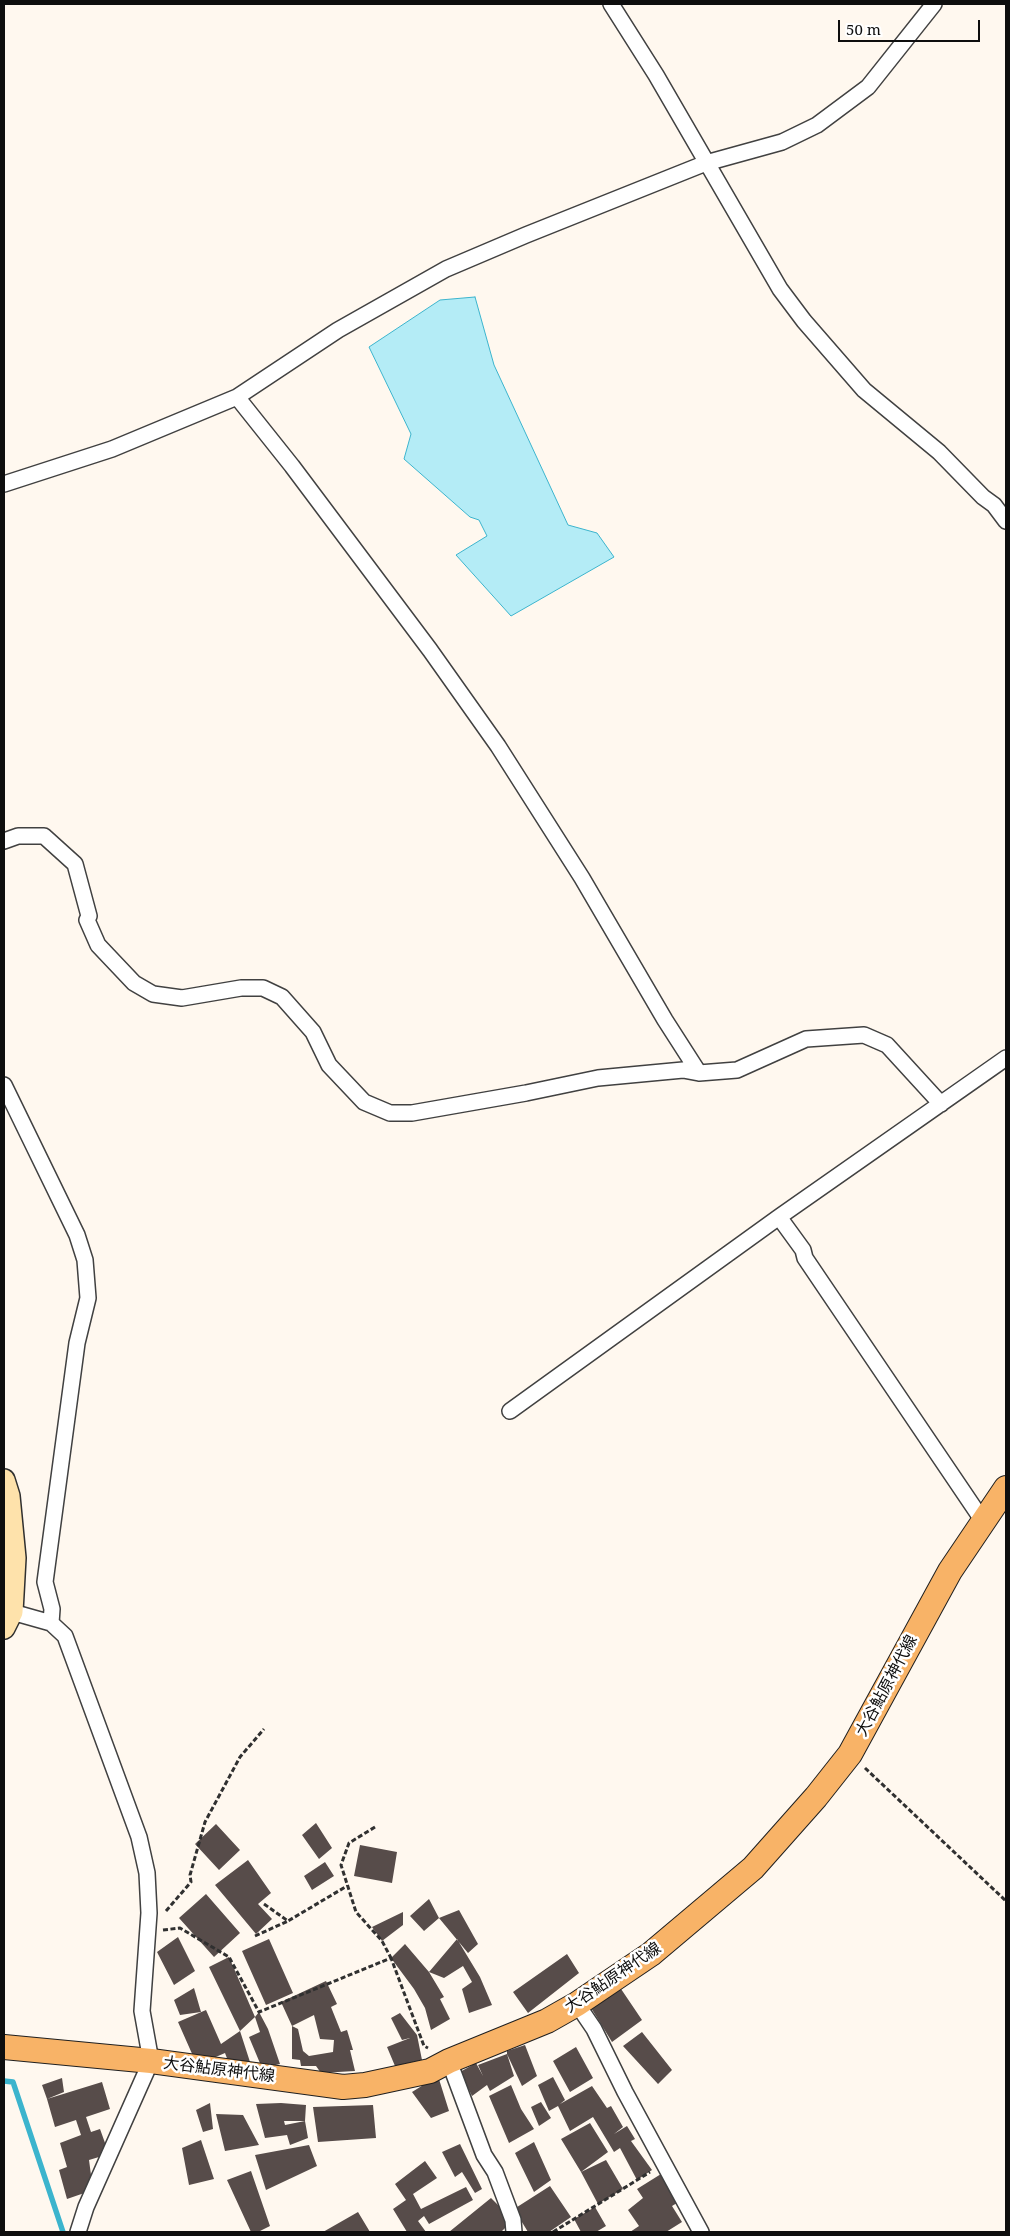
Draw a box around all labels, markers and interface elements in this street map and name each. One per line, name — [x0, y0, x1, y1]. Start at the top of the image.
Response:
scale bar — [840, 10, 982, 42]
text: 50 m — [846, 19, 881, 39]
street label: 大谷鮎原神代線 — [852, 1632, 922, 1740]
street label: 大谷鮎原神代線 — [561, 1939, 665, 2017]
street label: 大谷鮎原神代線 — [162, 2054, 276, 2086]

